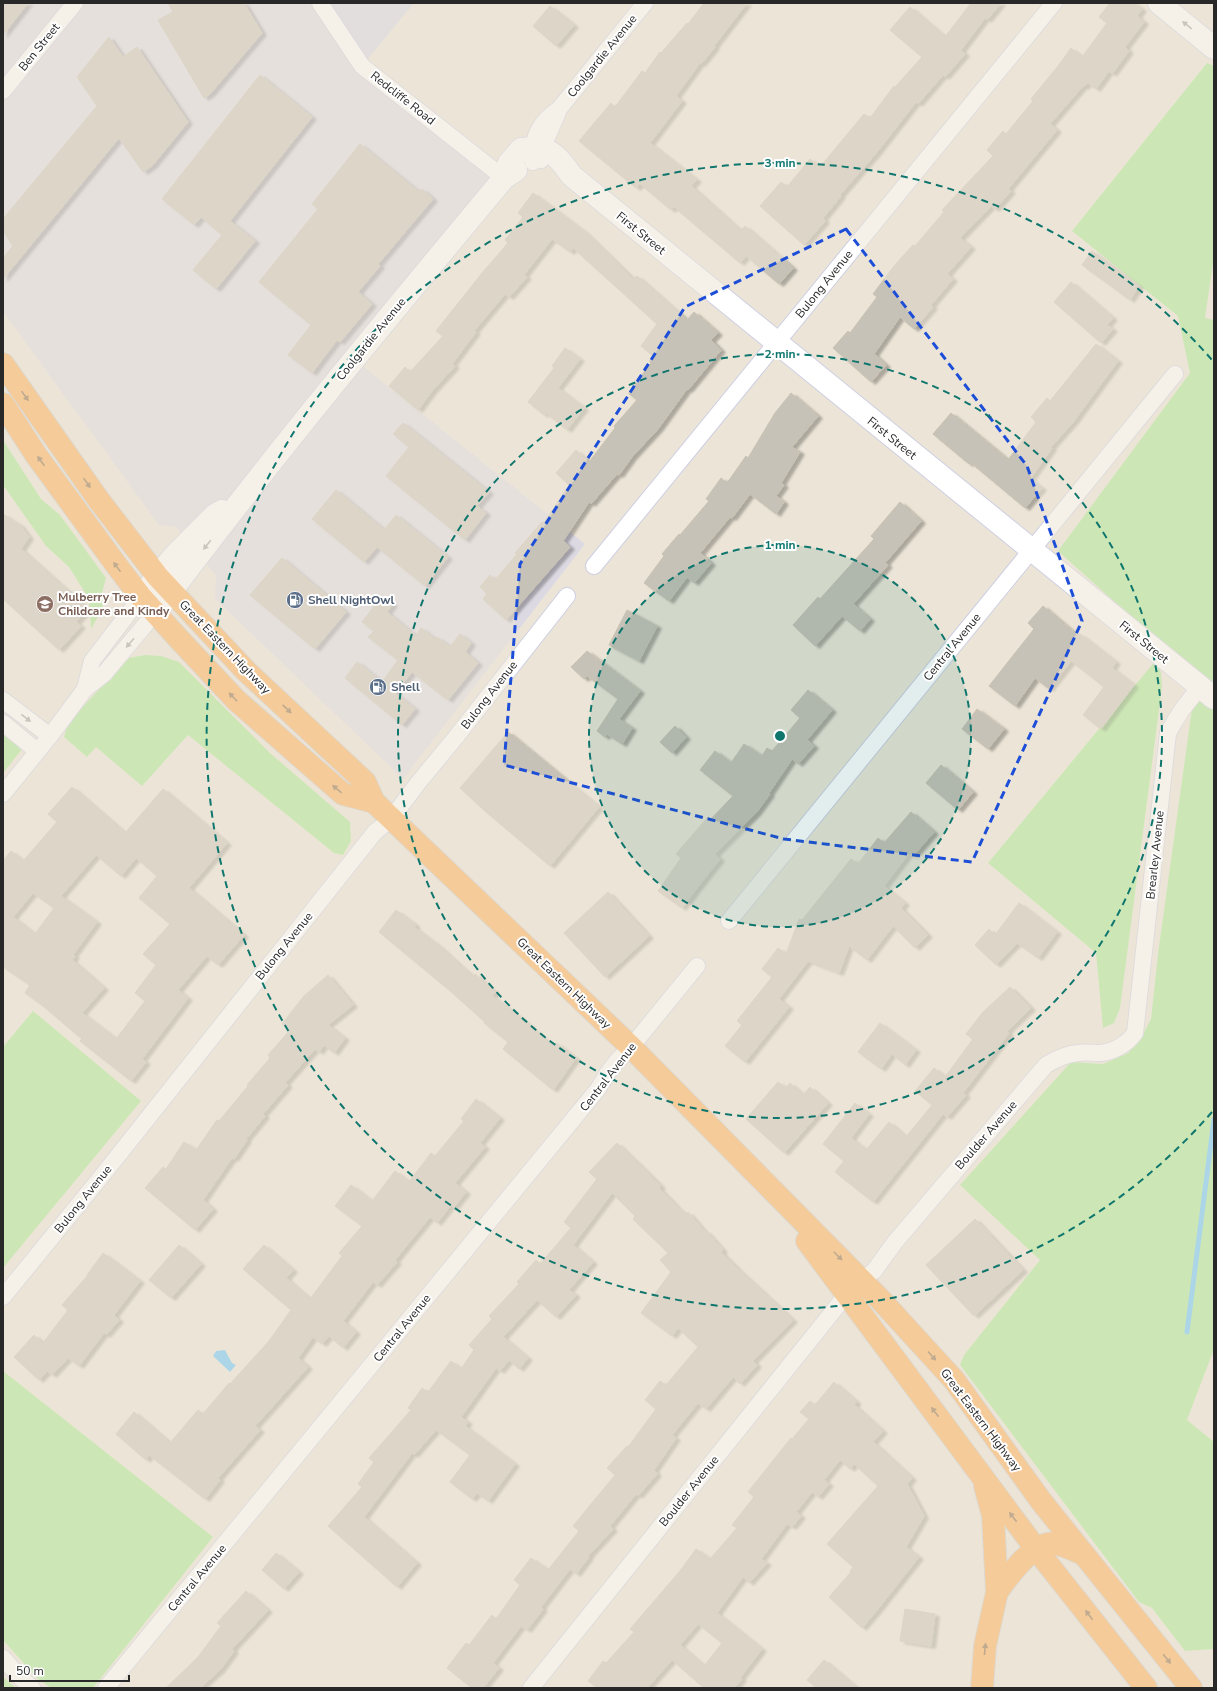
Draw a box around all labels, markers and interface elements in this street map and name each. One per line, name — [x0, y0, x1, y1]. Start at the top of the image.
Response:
street label: Coolgardie Avenue — [564, 11, 640, 101]
street label: Ben Street — [15, 19, 64, 74]
one-way arrow — [1181, 21, 1192, 30]
street label: Redcliffe Road — [367, 68, 439, 128]
text: 3 min — [764, 155, 796, 171]
street label: First Street — [613, 208, 670, 258]
street label: Bulong Avenue — [792, 247, 856, 321]
street label: Coolgardie Avenue — [333, 294, 409, 384]
text: 2 min — [764, 346, 796, 362]
one-way arrow — [21, 391, 29, 401]
street label: First Street — [864, 413, 921, 463]
one-way arrow — [37, 456, 45, 466]
one-way arrow — [83, 478, 91, 488]
text: 1 min — [764, 537, 796, 553]
one-way arrow — [203, 539, 212, 550]
one-way arrow — [113, 561, 121, 572]
place label: Mulberry Tree Childcare and Kindy — [58, 589, 170, 619]
fuel station icon: Shell NightOwl — [285, 590, 305, 610]
place label: Shell NightOwl — [308, 592, 395, 608]
school or university icon: Mulberry Tree Childcare and Kindy — [35, 594, 55, 614]
street label: Great Eastern Highway — [176, 597, 275, 698]
street label: Central Avenue — [920, 610, 984, 684]
street label: First Street — [1116, 617, 1173, 667]
one-way arrow — [126, 638, 135, 648]
street label: Bulong Avenue — [457, 657, 521, 733]
fuel station icon: Shell — [368, 677, 388, 697]
place label: Shell — [391, 679, 420, 695]
one-way arrow — [229, 692, 238, 701]
one-way arrow — [281, 705, 292, 714]
one-way arrow — [21, 713, 32, 722]
centre of rings — [773, 729, 787, 743]
one-way arrow — [332, 785, 343, 794]
street label: Brearley Avenue — [1142, 810, 1168, 900]
street label: Bulong Avenue — [252, 909, 316, 983]
street label: Great Eastern Highway — [514, 934, 615, 1033]
street label: Central Avenue — [576, 1039, 640, 1115]
street label: Boulder Avenue — [952, 1097, 1020, 1173]
street label: Bulong Avenue — [51, 1162, 115, 1236]
one-way arrow — [833, 1251, 843, 1261]
street label: Central Avenue — [370, 1291, 434, 1365]
one-way arrow — [927, 1351, 936, 1360]
street label: Great Eastern Highway — [937, 1365, 1025, 1475]
one-way arrow — [931, 1406, 939, 1417]
street label: Boulder Avenue — [656, 1452, 722, 1530]
one-way arrow — [1009, 1512, 1017, 1523]
street label: Central Avenue — [164, 1541, 230, 1615]
one-way arrow — [1085, 1610, 1093, 1620]
one-way arrow — [981, 1643, 988, 1655]
one-way arrow — [1163, 1654, 1172, 1665]
scale bar — [10, 1657, 129, 1683]
text: 50 m — [16, 1663, 44, 1679]

